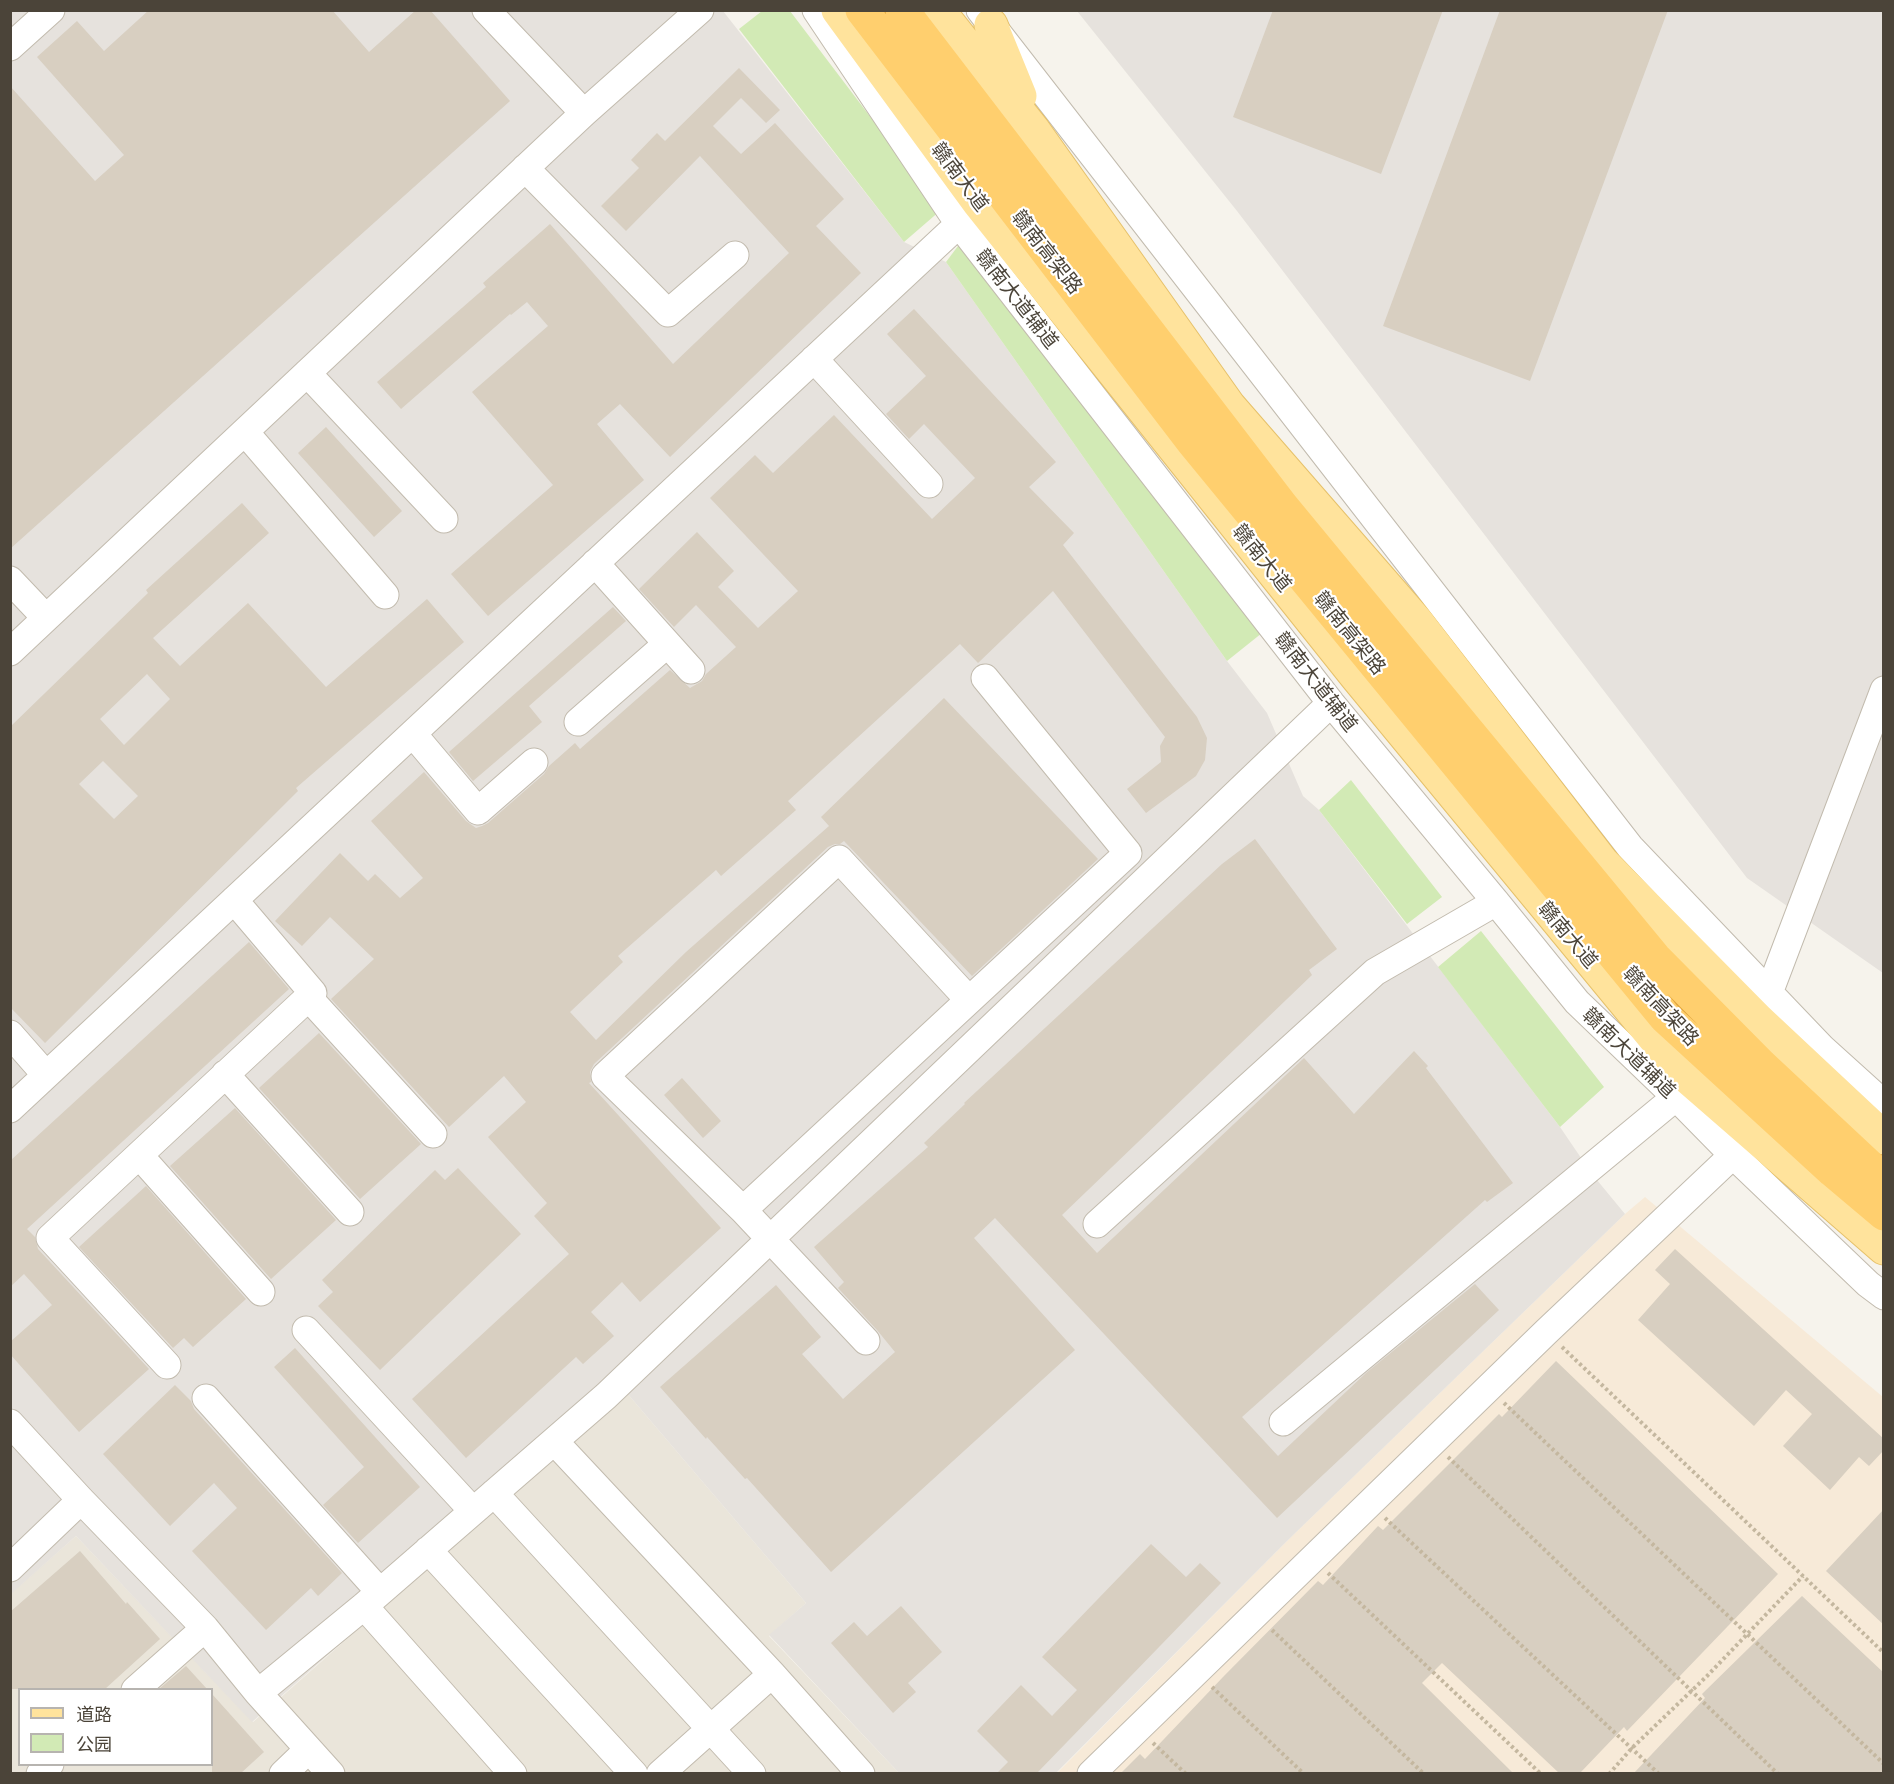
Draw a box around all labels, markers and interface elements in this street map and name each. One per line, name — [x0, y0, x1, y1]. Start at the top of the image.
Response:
street label: 赣南大道 — [926, 138, 994, 216]
street label: 赣南高架路 — [1007, 205, 1087, 299]
street label: 赣南大道辅道 — [971, 244, 1063, 354]
street label: 赣南大道 — [1228, 519, 1296, 597]
street label: 赣南高架路 — [1309, 587, 1391, 679]
street label: 赣南大道辅道 — [1270, 627, 1362, 737]
street label: 赣南大道 — [1533, 897, 1603, 973]
street label: 赣南高架路 — [1618, 961, 1704, 1051]
street label: 赣南大道辅道 — [1578, 1003, 1680, 1103]
legend — [18, 1688, 213, 1766]
text: 道路 — [76, 1703, 112, 1725]
text: 公园 — [76, 1733, 112, 1755]

